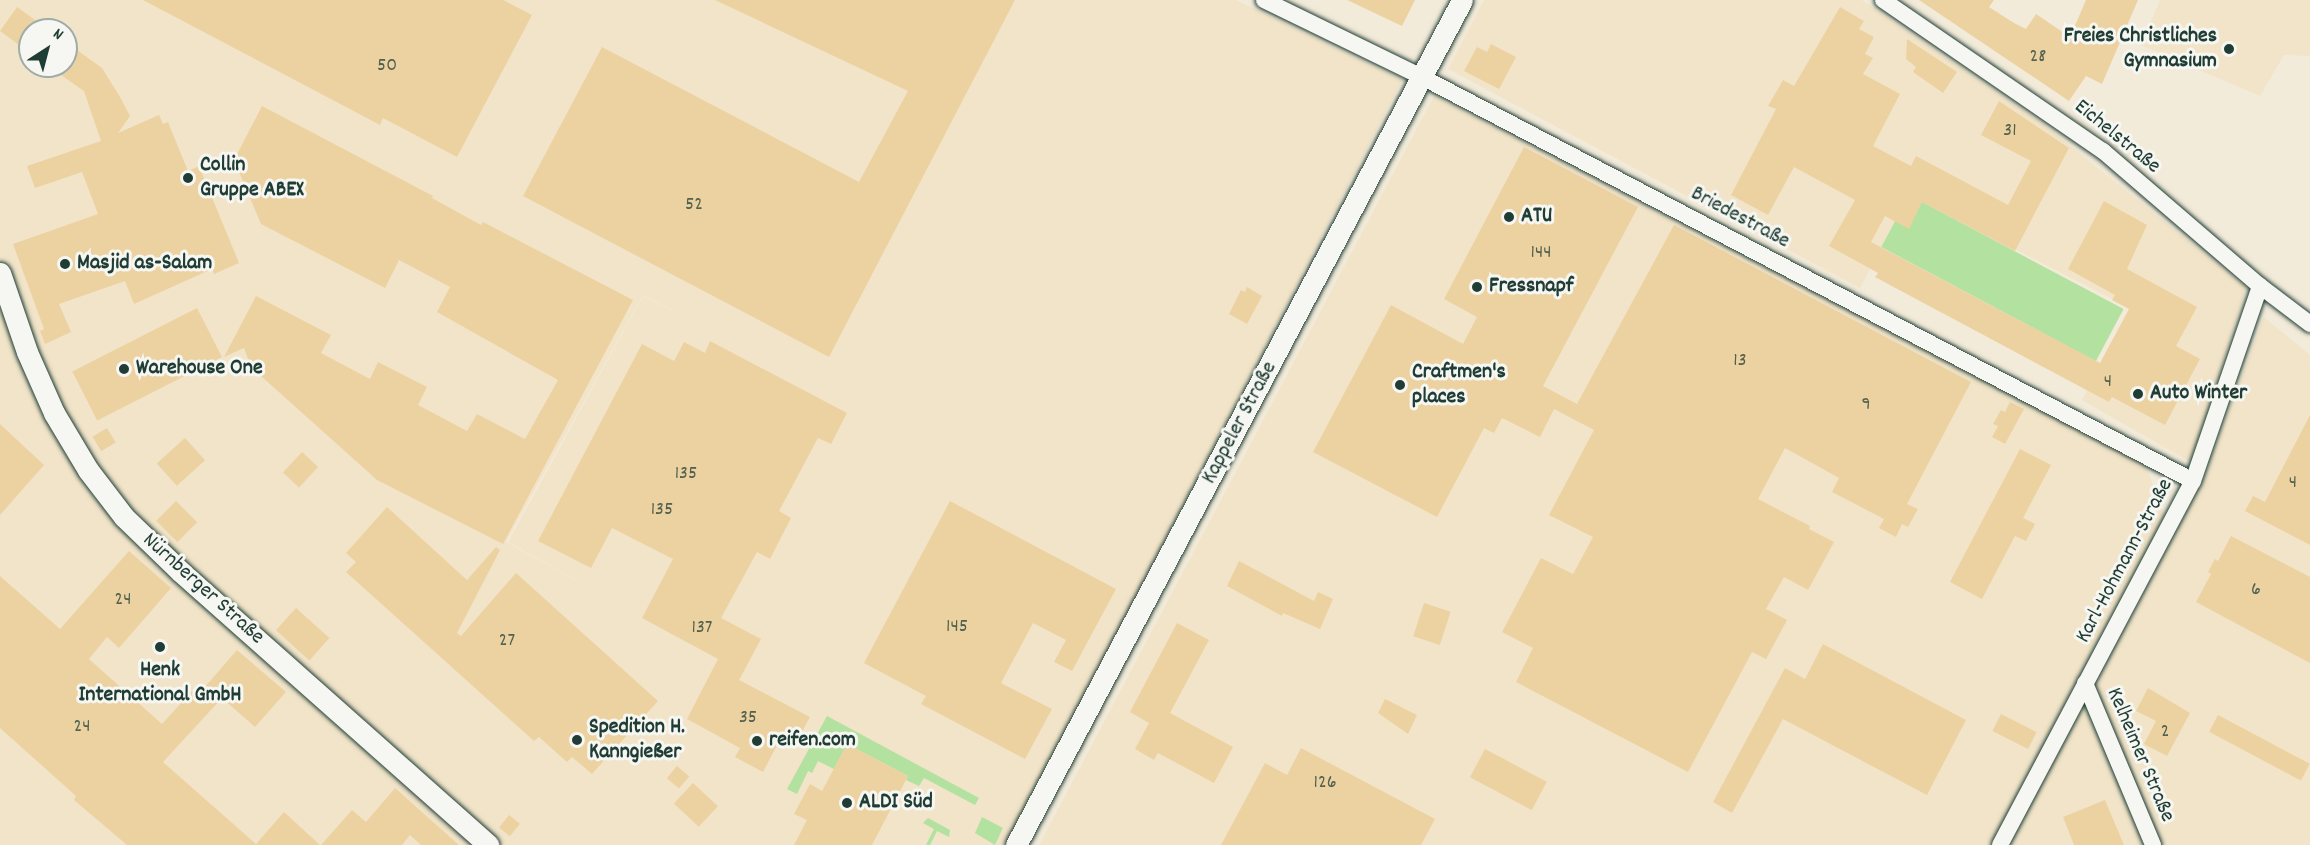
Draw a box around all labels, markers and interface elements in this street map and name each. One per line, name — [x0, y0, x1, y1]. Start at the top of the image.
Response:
north arrow — [18, 18, 78, 78]
text: N — [48, 23, 68, 46]
place label: Freies Christliches Gymnasium — [2064, 23, 2217, 74]
marker: Freies Christliches Gymnasium — [2222, 42, 2236, 56]
house number: 28 — [2030, 45, 2046, 69]
house number: 50 — [377, 54, 397, 78]
street label: Eichelstraße — [2068, 94, 2166, 180]
house number: 31 — [2003, 119, 2017, 143]
place label: Collin Gruppe ABEX — [200, 152, 304, 204]
marker: Collin Gruppe ABEX — [181, 171, 195, 185]
street label: Briedestraße — [1686, 181, 1794, 255]
house number: 52 — [685, 193, 703, 217]
place label: ATU — [1521, 204, 1552, 230]
marker: ATU — [1502, 210, 1516, 224]
house number: 144 — [1531, 241, 1551, 265]
place label: Masjid as-Salam — [77, 251, 212, 277]
marker: Masjid as-Salam — [58, 257, 72, 271]
place label: Fressnapf — [1489, 274, 1574, 300]
marker: Fressnapf — [1470, 280, 1484, 294]
house number: 13 — [1733, 349, 1747, 373]
place label: Warehouse One — [136, 356, 263, 382]
street label: Kappeler Straße — [1197, 357, 1283, 489]
place label: Craftmen's places — [1412, 359, 1506, 410]
marker: Warehouse One — [117, 362, 131, 376]
house number: 4 — [2104, 370, 2112, 394]
marker: Craftmen's places — [1393, 378, 1407, 392]
place label: Auto Winter — [2150, 381, 2247, 407]
marker: Auto Winter — [2131, 387, 2145, 401]
house number: 9 — [1861, 393, 1871, 417]
house number: 135 — [675, 462, 697, 486]
house number: 4 — [2289, 471, 2297, 495]
street label: Karl-Hohmann-Straße — [2071, 474, 2179, 648]
house number: 135 — [651, 498, 673, 522]
street label: Nürnberger Straße — [137, 527, 269, 651]
house number: 6 — [2251, 578, 2261, 602]
house number: 24 — [114, 588, 132, 612]
house number: 145 — [946, 615, 968, 639]
house number: 137 — [692, 616, 712, 640]
house number: 27 — [499, 629, 515, 653]
marker: Henk International GmbH — [153, 640, 167, 654]
place label: Henk International GmbH — [78, 657, 242, 708]
street label: Kelheimer Straße — [2100, 684, 2180, 826]
house number: 35 — [739, 706, 757, 730]
place label: Spedition H. Kanngießer — [589, 714, 685, 766]
house number: 24 — [73, 715, 91, 739]
house number: 2 — [2161, 720, 2169, 744]
place label: reifen.com — [769, 728, 856, 754]
marker: Spedition H. Kanngießer — [570, 733, 584, 747]
marker: reifen.com — [750, 734, 764, 748]
house number: 126 — [1314, 771, 1336, 795]
place label: ALDI Süd — [859, 790, 933, 816]
marker: ALDI Süd — [840, 796, 854, 810]

